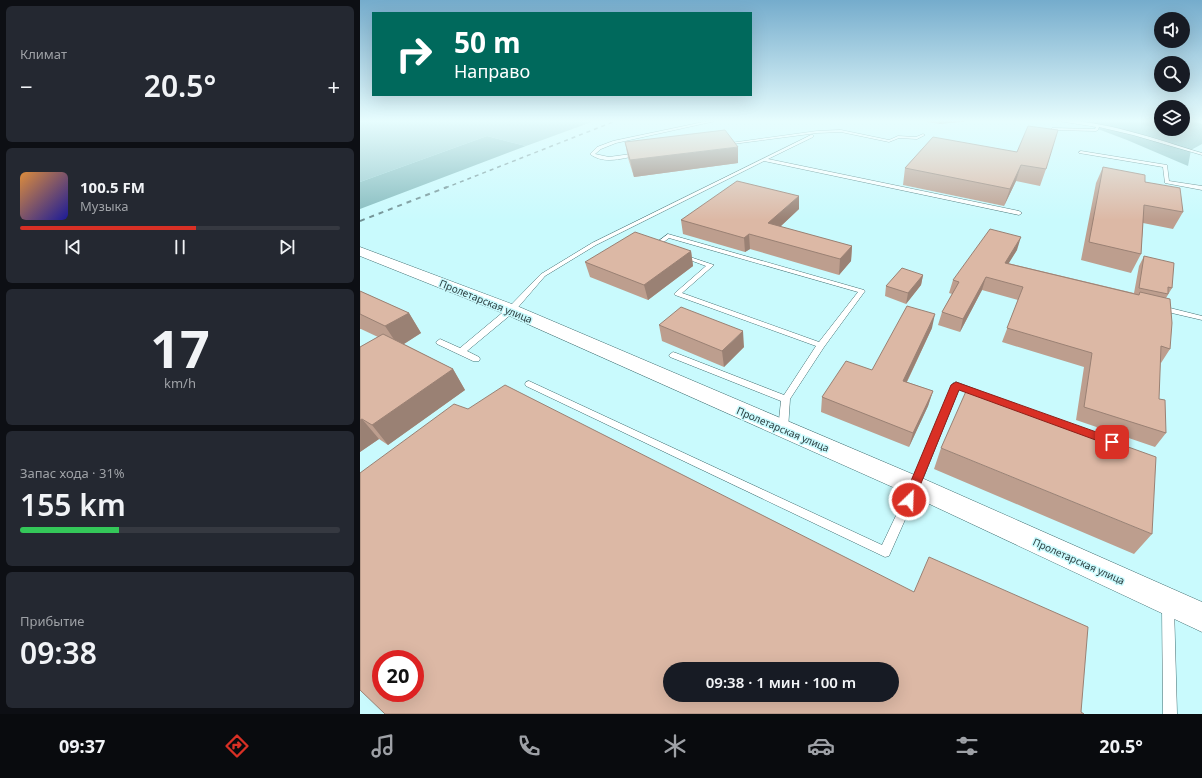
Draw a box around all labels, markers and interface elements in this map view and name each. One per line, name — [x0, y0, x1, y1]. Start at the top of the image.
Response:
map controls — [1154, 12, 1190, 136]
button: sound — [1154, 12, 1190, 48]
text: 50 m — [454, 23, 521, 61]
icon: right — [388, 28, 440, 80]
text: Климат — [20, 45, 67, 63]
button: search — [1154, 56, 1190, 92]
text: Направо — [454, 59, 530, 83]
text: 20.5° — [144, 65, 216, 106]
text: − — [20, 71, 33, 101]
text: + — [327, 71, 340, 101]
button: layers — [1154, 100, 1190, 136]
text: 100.5 FM — [80, 177, 145, 197]
text: Музыка — [80, 197, 129, 215]
icon: previous — [62, 236, 84, 258]
icon: pause — [169, 236, 191, 258]
icon: next — [276, 236, 298, 258]
street label: Пролетарская улица — [437, 276, 535, 326]
text: 17 — [150, 312, 210, 383]
text: km/h — [164, 374, 196, 392]
street label: Пролетарская улица — [735, 403, 831, 455]
pin — [1095, 425, 1129, 459]
icon: arrive — [1101, 431, 1123, 453]
text: Запас хода · 31% — [20, 464, 125, 482]
position arrow — [888, 479, 930, 521]
text: 155 km — [20, 484, 126, 525]
street label: Пролетарская улица — [1031, 534, 1127, 588]
text: Прибытие — [20, 612, 84, 630]
text: 09:38 — [20, 632, 97, 673]
speed limit sign: 20 — [372, 650, 424, 702]
text: 09:38 · 1 мин · 100 m — [706, 672, 856, 692]
icon: directions — [223, 732, 251, 760]
icon: music — [369, 732, 397, 760]
icon: phone — [515, 732, 543, 760]
icon: climate — [661, 732, 689, 760]
icon: car — [807, 732, 835, 760]
icon: filters — [953, 732, 981, 760]
text: 09:37 — [59, 734, 105, 758]
text: 20.5° — [1099, 734, 1143, 758]

